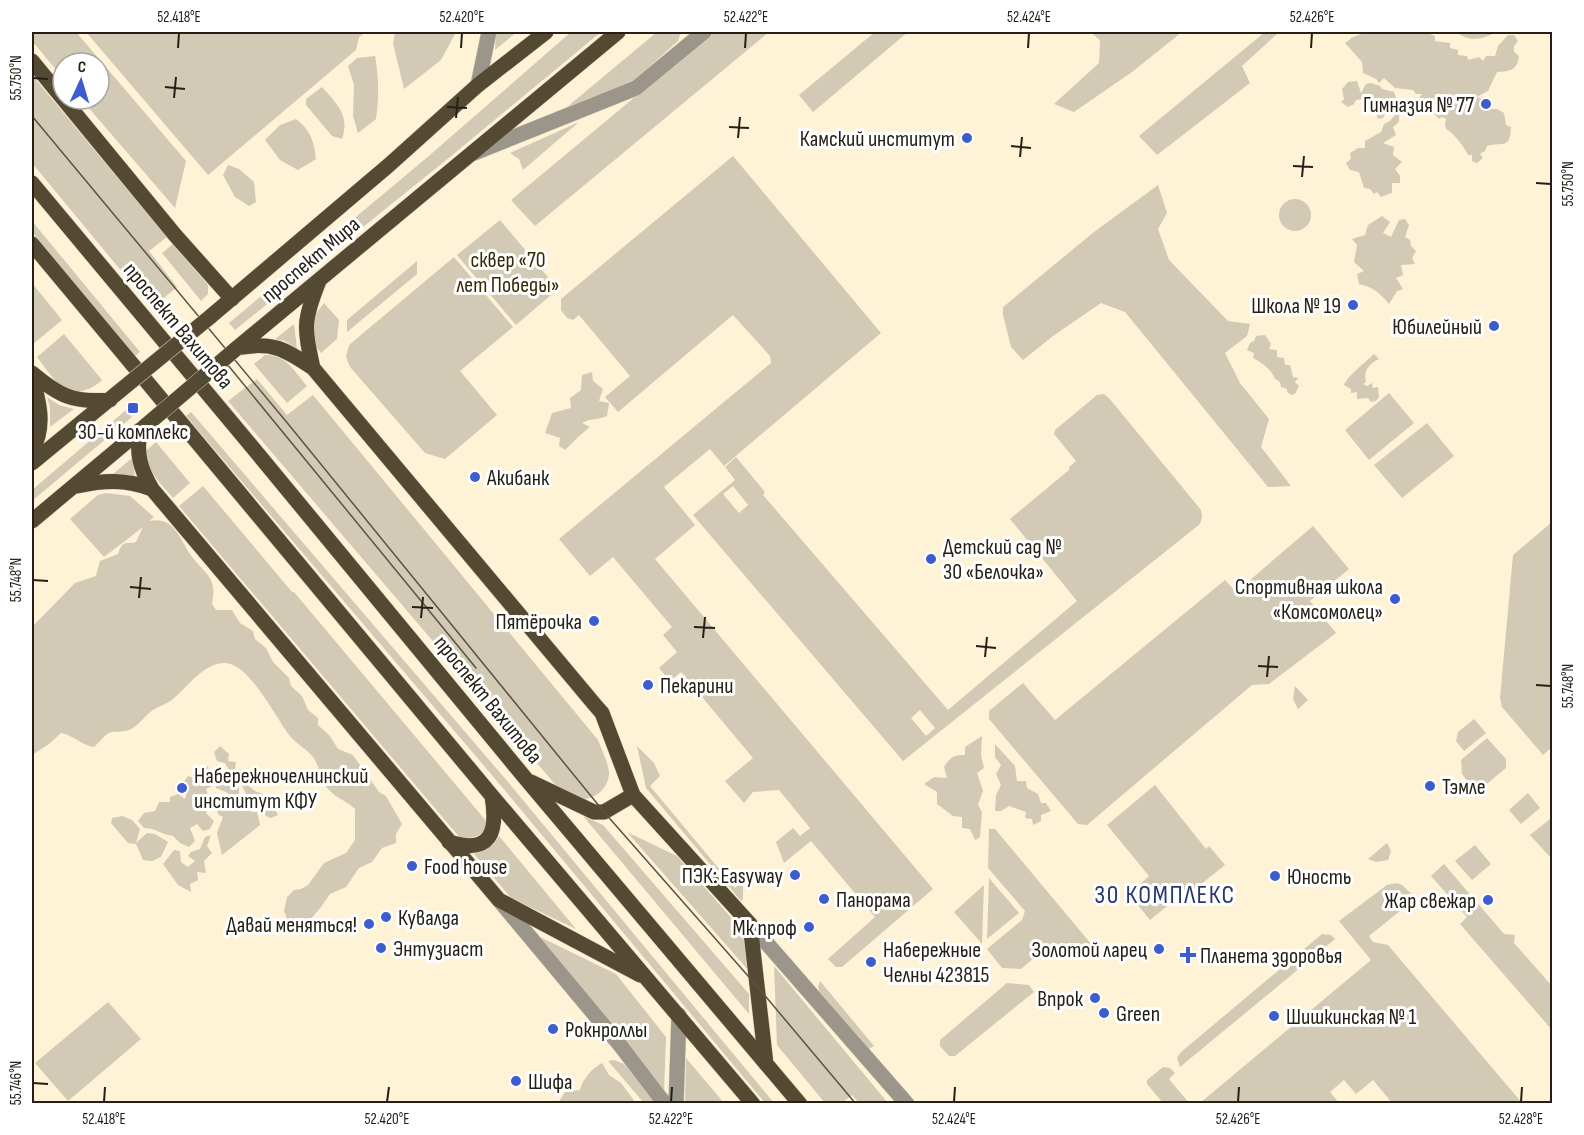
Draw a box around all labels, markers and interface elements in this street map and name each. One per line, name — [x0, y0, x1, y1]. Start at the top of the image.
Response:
text: 52.418°E — [157, 8, 201, 27]
text: 52.420°E — [440, 8, 484, 27]
text: 52.422°E — [724, 8, 768, 27]
text: 52.424°E — [1007, 8, 1051, 27]
text: 52.426°E — [1290, 8, 1334, 27]
north arrow — [51, 51, 111, 111]
text: 55.750°N — [7, 55, 26, 101]
text: С — [77, 58, 87, 77]
place label: Гимназия № 77 — [1363, 92, 1474, 119]
marker: Гимназия № 77 — [1479, 97, 1493, 111]
place label: Камский институт — [800, 126, 955, 153]
marker: Камский институт — [960, 131, 974, 145]
text: 55.750°N — [1559, 161, 1578, 207]
street label: проспект Мира — [256, 211, 366, 309]
park label: сквер «70 лет Победы» — [457, 247, 559, 299]
street label: проспект Вахитова — [117, 257, 239, 395]
place label: Школа № 19 — [1251, 293, 1341, 320]
marker: Школа № 19 — [1346, 298, 1360, 312]
place label: Юбилейный — [1392, 314, 1482, 341]
marker: Юбилейный — [1487, 319, 1501, 333]
marker: 30-й комплекс — [126, 401, 140, 415]
place label: 30-й комплекс — [78, 419, 188, 446]
place label: Акибанк — [486, 465, 550, 492]
marker: Акибанк — [468, 470, 482, 484]
place label: Детский сад № 30 «Белочка» — [943, 534, 1062, 586]
marker: Детский сад № 30 «Белочка» — [924, 552, 938, 566]
text: 55.748°N — [7, 558, 26, 602]
place label: Спортивная школа «Комсомолец» — [1235, 574, 1383, 626]
marker: Спортивная школа «Комсомолец» — [1388, 592, 1402, 606]
place label: Пятёрочка — [495, 609, 582, 636]
marker: Пятёрочка — [587, 614, 601, 628]
street label: проспект Вахитова — [428, 630, 548, 769]
text: 55.748°N — [1559, 664, 1578, 708]
place label: Пекарини — [660, 673, 733, 700]
marker: Пекарини — [641, 678, 655, 692]
place label: Набережночелнинский институт КФУ — [194, 763, 368, 815]
place label: Тэмле — [1442, 774, 1486, 801]
marker: Тэмле — [1423, 779, 1437, 793]
marker: Набережночелнинский институт КФУ — [175, 781, 189, 795]
place label: Food house — [424, 854, 507, 881]
marker: Food house — [405, 859, 419, 873]
place label: ПЭК: Easyway — [682, 863, 784, 890]
place label: Юность — [1287, 864, 1352, 891]
marker: ПЭК: Easyway — [788, 868, 802, 882]
marker: Юность — [1268, 869, 1282, 883]
district label: 30 КОМПЛЕКС — [1094, 880, 1236, 911]
place label: Панорама — [836, 887, 911, 914]
place label: Жар свежар — [1384, 888, 1476, 915]
marker: Панорама — [817, 892, 831, 906]
marker: Жар свежар — [1481, 893, 1495, 907]
place label: Кувалда — [398, 905, 459, 932]
marker: Кувалда — [379, 910, 393, 924]
place label: Давай меняться! — [226, 912, 357, 939]
place label: Мк проф — [733, 915, 797, 942]
marker: Давай меняться! — [362, 917, 376, 931]
marker: Мк проф — [802, 920, 816, 934]
place label: Энтузиаст — [393, 936, 483, 963]
place label: Набережные Челны 423815 — [883, 937, 990, 989]
place label: Золотой ларец — [1032, 937, 1147, 964]
marker: Энтузиаст — [374, 941, 388, 955]
marker: Золотой ларец — [1152, 942, 1166, 956]
place label: Планета здоровья — [1200, 943, 1343, 970]
marker: Планета здоровья — [1181, 948, 1195, 962]
marker: Набережные Челны 423815 — [864, 955, 878, 969]
place label: Впрок — [1037, 986, 1084, 1013]
marker: Впрок — [1088, 991, 1102, 1005]
place label: Green — [1116, 1001, 1160, 1028]
place label: Шишкинская № 1 — [1286, 1004, 1416, 1031]
marker: Green — [1097, 1006, 1111, 1020]
marker: Шишкинская № 1 — [1267, 1009, 1281, 1023]
place label: Рокнроллы — [565, 1017, 647, 1044]
marker: Рокнроллы — [546, 1022, 560, 1036]
text: 55.746°N — [7, 1061, 26, 1105]
place label: Шифа — [528, 1069, 573, 1096]
marker: Шифа — [509, 1074, 523, 1088]
text: 52.418°E — [82, 1110, 126, 1129]
text: 52.420°E — [365, 1110, 409, 1129]
text: 52.422°E — [649, 1110, 693, 1129]
text: 52.424°E — [932, 1110, 976, 1129]
text: 52.426°E — [1216, 1110, 1260, 1129]
text: 52.428°E — [1499, 1110, 1543, 1129]

